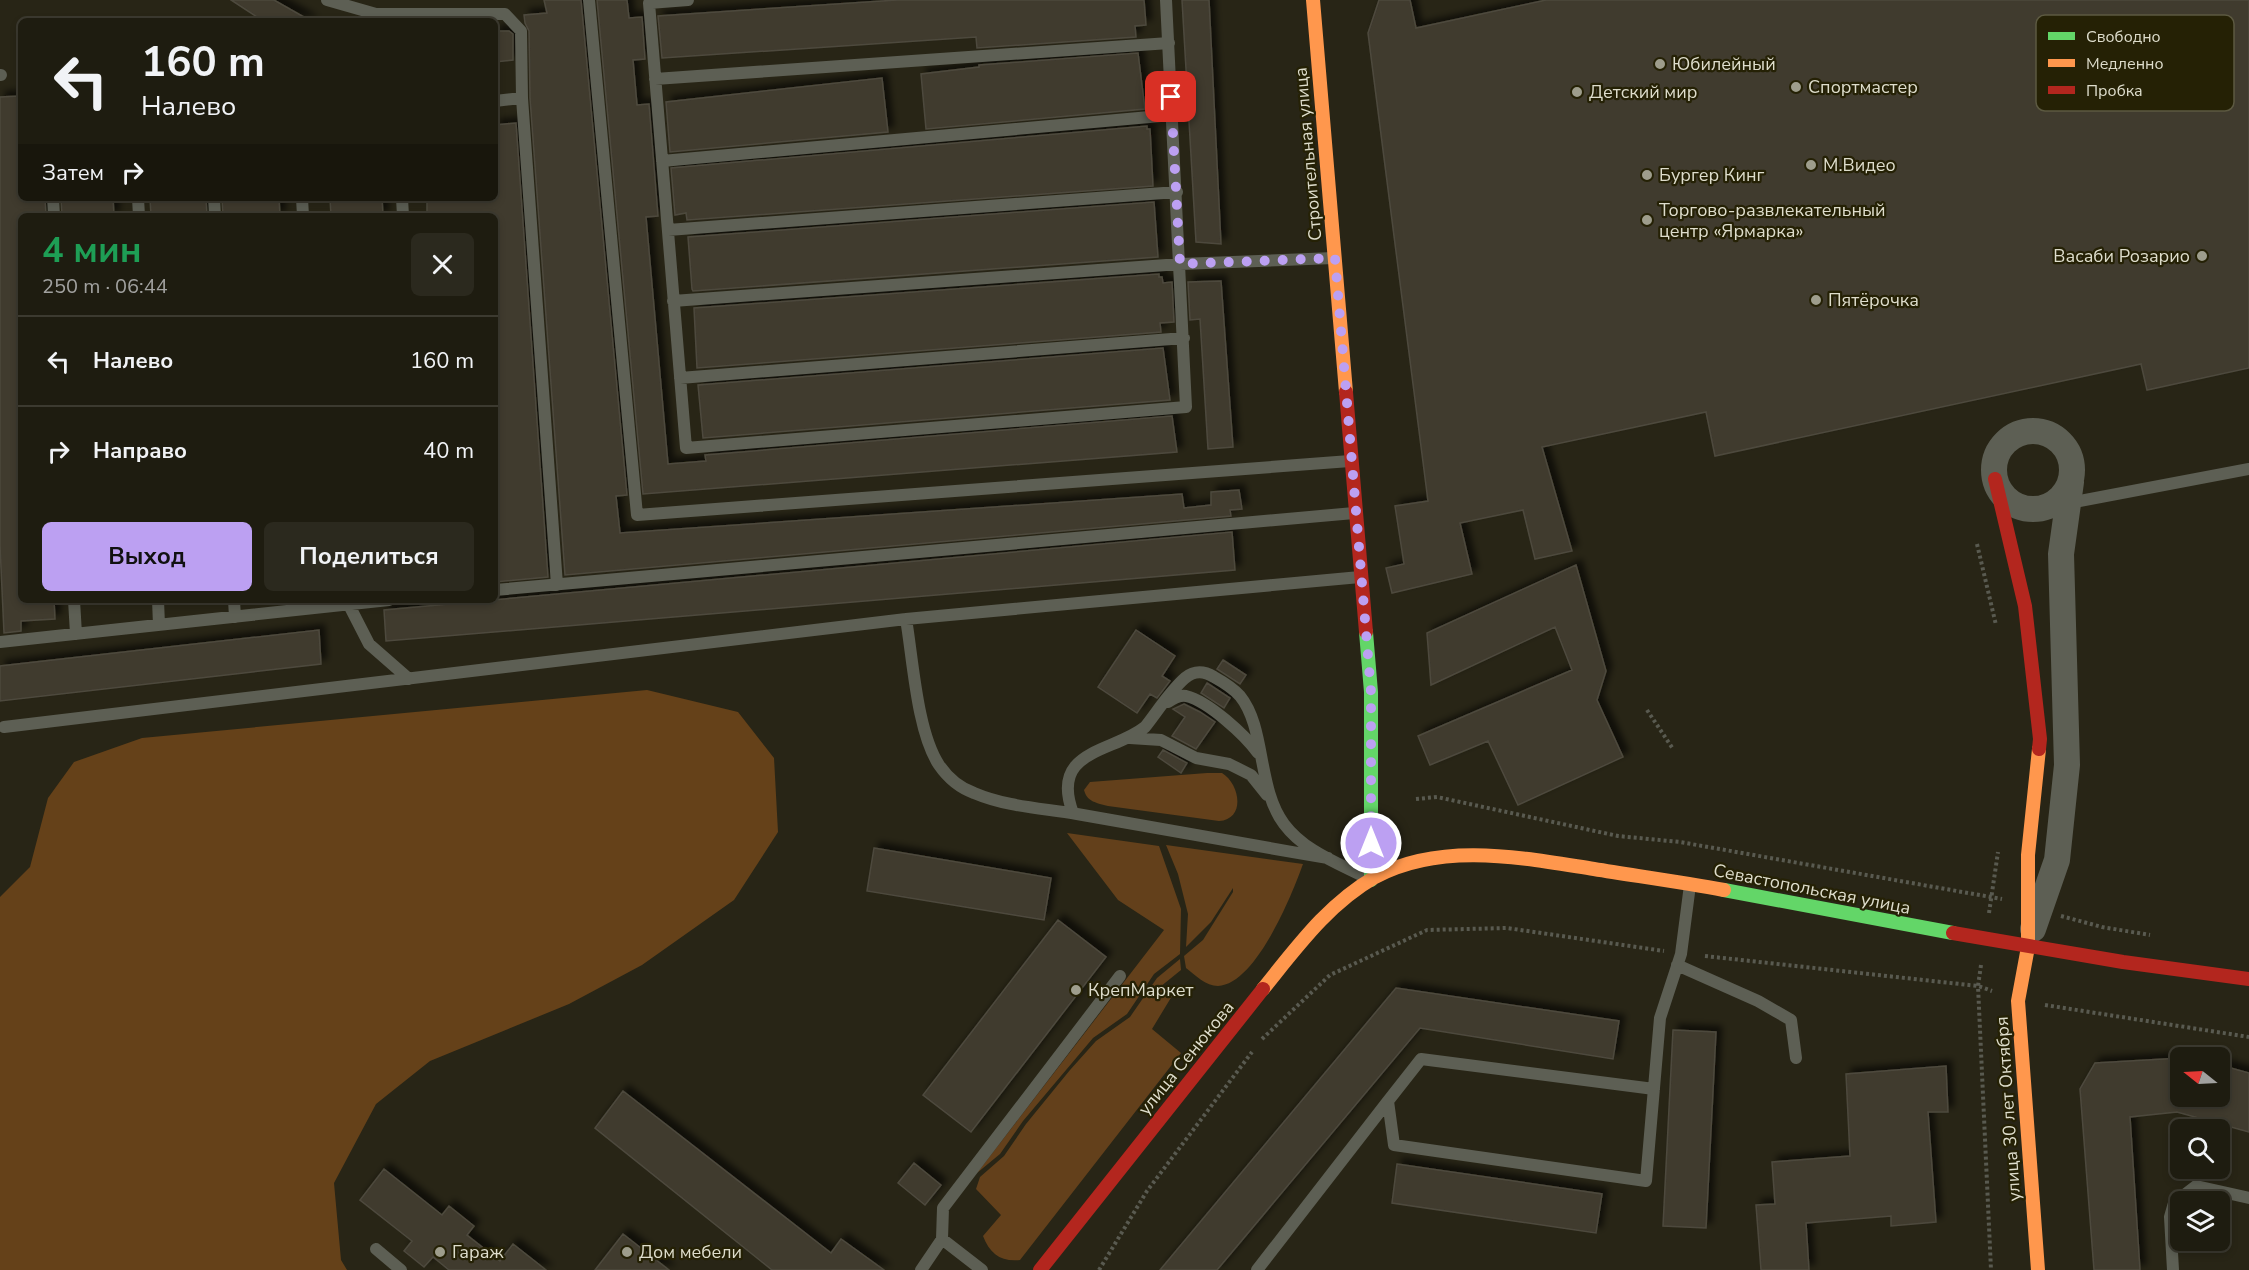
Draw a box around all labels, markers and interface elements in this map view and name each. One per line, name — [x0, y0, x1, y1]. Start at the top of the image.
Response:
legend — [2036, 15, 2234, 111]
text: Свободно — [2086, 26, 2161, 48]
text: 160 m — [141, 34, 265, 91]
icon: left — [42, 42, 120, 120]
place label: Юбилейный — [1672, 52, 1776, 76]
text: Медленно — [2086, 53, 2164, 75]
marker: Юбилейный — [1653, 57, 1667, 71]
street label: Строительная улица — [1288, 66, 1328, 242]
pin — [1145, 71, 1196, 122]
place label: Спортмастер — [1808, 75, 1918, 99]
icon: arrive — [1154, 80, 1187, 113]
place label: Детский мир — [1589, 80, 1697, 104]
marker: Спортмастер — [1789, 80, 1803, 94]
text: Пробка — [2086, 80, 2143, 102]
marker: Детский мир — [1570, 85, 1584, 99]
text: Налево — [141, 88, 236, 125]
place label: М.Видео — [1823, 153, 1896, 177]
icon: right — [116, 156, 149, 189]
text: Затем — [42, 158, 104, 188]
marker: М.Видео — [1804, 158, 1818, 172]
place label: Бургер Кинг — [1659, 163, 1764, 187]
marker: Бургер Кинг — [1640, 168, 1654, 182]
place label: Торгово-развлекательный центр «Ярмарка» — [1659, 198, 1886, 243]
marker: Торгово-развлекательный центр «Ярмарка» — [1640, 213, 1654, 227]
text: 4 мин — [42, 226, 142, 275]
button: close — [411, 233, 474, 296]
place label: Васаби Розарио — [2053, 244, 2190, 268]
marker: Васаби Розарио — [2195, 249, 2209, 263]
text: 250 m · 06:44 — [42, 273, 168, 300]
place label: Пятёрочка — [1828, 288, 1919, 312]
marker: Пятёрочка — [1809, 293, 1823, 307]
icon: left — [42, 345, 75, 378]
text: Налево — [93, 346, 173, 376]
text: 160 m — [410, 346, 474, 376]
icon: right — [42, 435, 75, 468]
text: Направо — [93, 436, 187, 466]
text: 40 m — [423, 436, 474, 466]
button: Выход — [42, 522, 252, 591]
button: Поделиться — [264, 522, 474, 591]
position arrow — [1339, 811, 1403, 875]
street label: Севастопольская улица — [1711, 858, 1913, 920]
place label: КрепМаркет — [1088, 978, 1193, 1002]
marker: КрепМаркет — [1069, 983, 1083, 997]
street label: улица Сенюкова — [1133, 996, 1239, 1120]
street label: улица 30 лет Октября — [1990, 1016, 2026, 1202]
north arrow — [2170, 1047, 2230, 1107]
map controls — [2170, 1047, 2230, 1251]
button: search — [2170, 1119, 2230, 1179]
button: layers — [2170, 1191, 2230, 1251]
place label: Гараж — [452, 1240, 504, 1264]
place label: Дом мебели — [639, 1240, 742, 1264]
marker: Гараж — [433, 1245, 447, 1259]
marker: Дом мебели — [620, 1245, 634, 1259]

